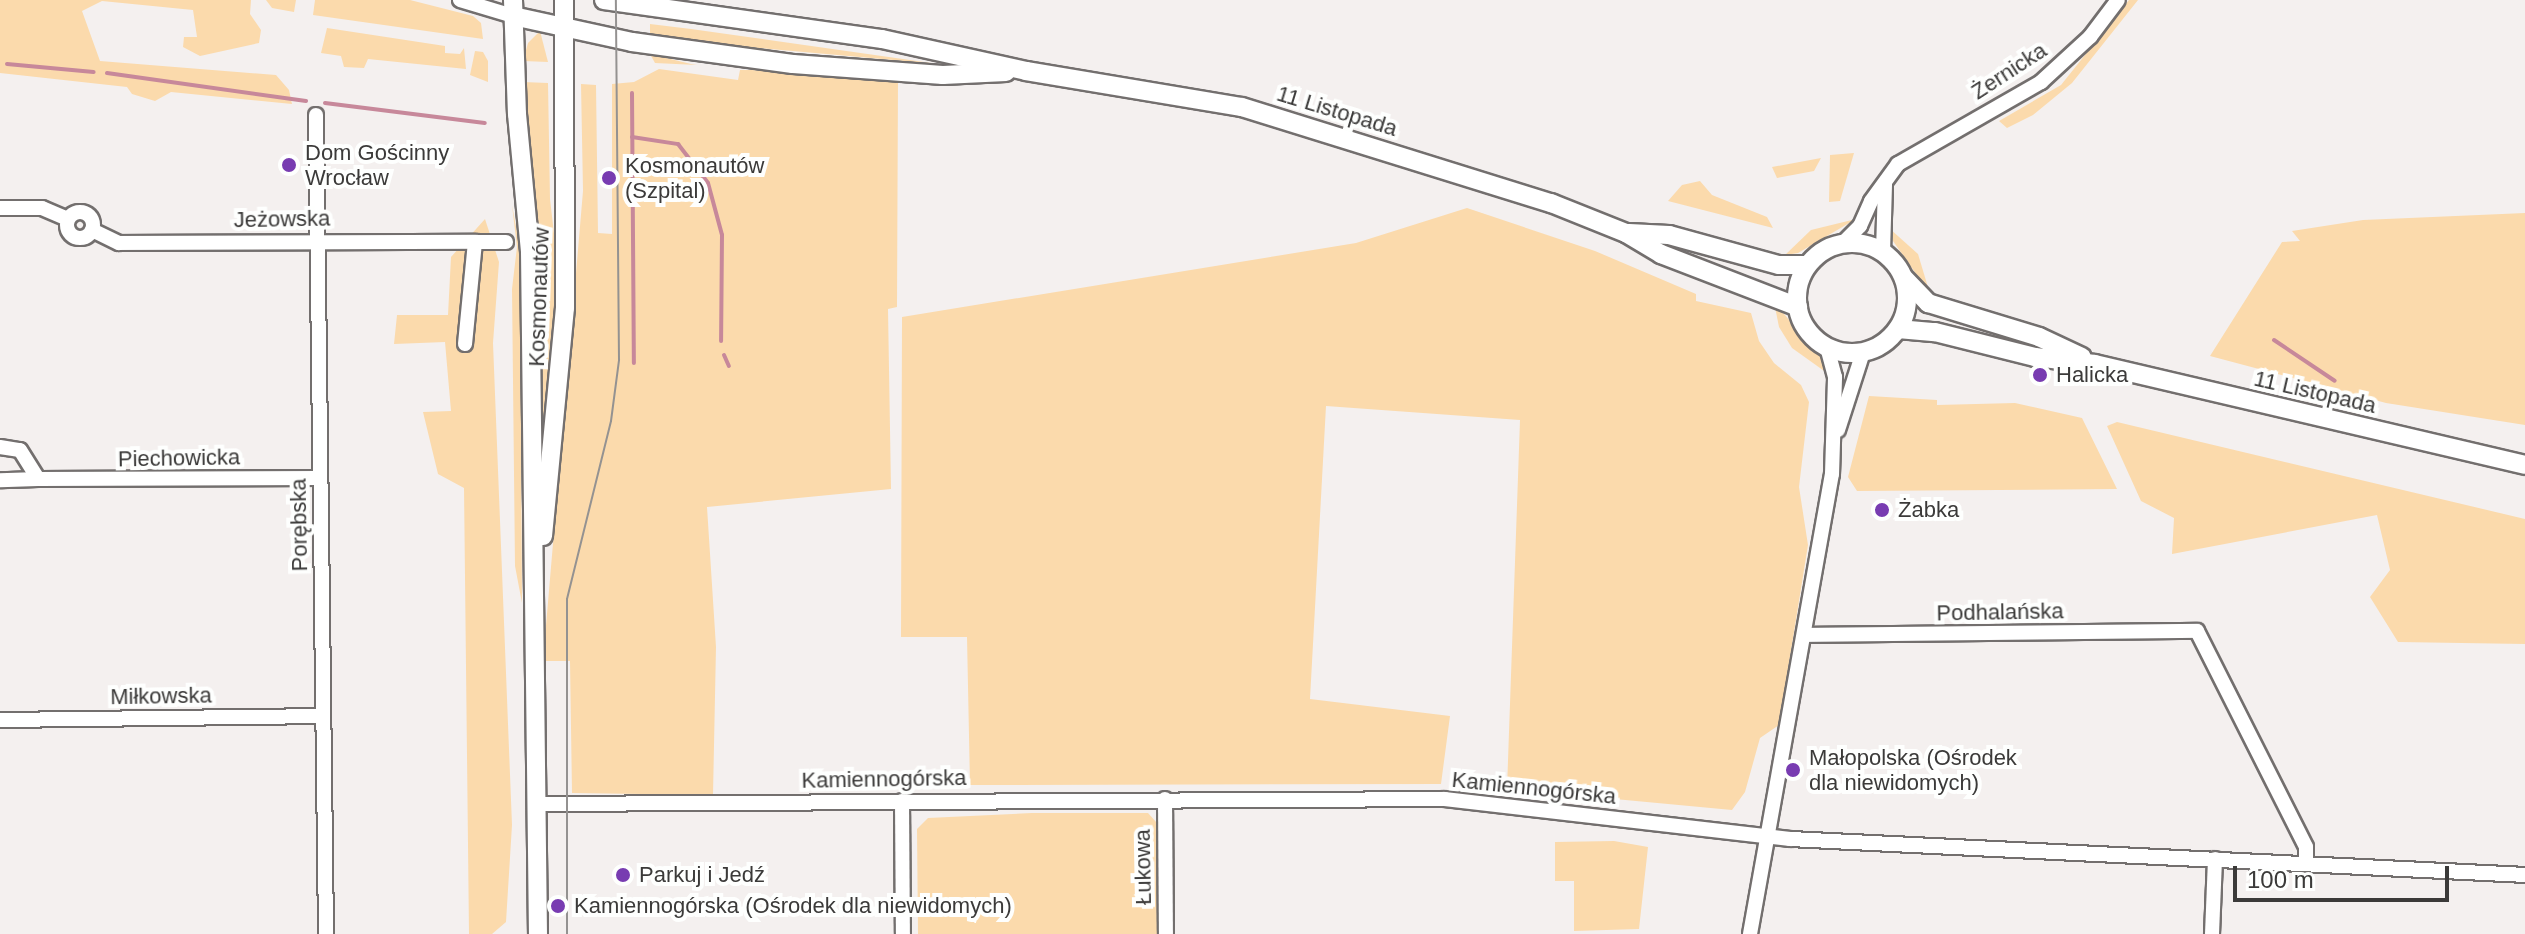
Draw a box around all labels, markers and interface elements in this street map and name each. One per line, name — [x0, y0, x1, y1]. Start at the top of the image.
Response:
street label: Żernicka — [1966, 37, 2052, 105]
street label: 11 Listopada — [1274, 80, 1400, 142]
place label: Dom Gościnny Wrocław — [305, 139, 449, 190]
place label: Kosmonautów (Szpital) — [625, 152, 764, 204]
marker: Dom Gościnny Wrocław — [280, 156, 298, 174]
marker: Kosmonautów (Szpital) — [600, 169, 618, 187]
street label: Jeżowska — [233, 205, 331, 233]
street label: Kosmonautów — [523, 227, 555, 367]
place label: Halicka — [2056, 362, 2128, 388]
street label: 11 Listopada — [2251, 365, 2379, 419]
marker: Halicka — [2031, 366, 2049, 384]
street label: Piechowicka — [118, 444, 240, 472]
street label: Porębska — [285, 478, 313, 572]
place label: Żabka — [1898, 497, 1959, 523]
marker: Żabka — [1873, 501, 1891, 519]
street label: Podhalańska — [1936, 598, 2064, 626]
street label: Miłkowska — [110, 682, 212, 710]
place label: Małopolska (Ośrodek dla niewidomych) — [1809, 744, 2017, 796]
marker: Małopolska (Ośrodek dla niewidomych) — [1784, 761, 1802, 779]
street label: Kamiennogórska — [801, 764, 967, 794]
street label: Kamiennogórska — [1451, 766, 1617, 810]
street label: Łukowa — [1129, 829, 1157, 905]
scale bar — [2237, 850, 2453, 900]
place label: Parkuj i Jedź — [639, 862, 765, 888]
marker: Parkuj i Jedź — [614, 866, 632, 884]
text: 100 m — [2247, 866, 2314, 893]
place label: Kamiennogórska (Ośrodek dla niewidomych) — [574, 893, 1012, 919]
marker: Kamiennogórska (Ośrodek dla niewidomych) — [549, 897, 567, 915]

